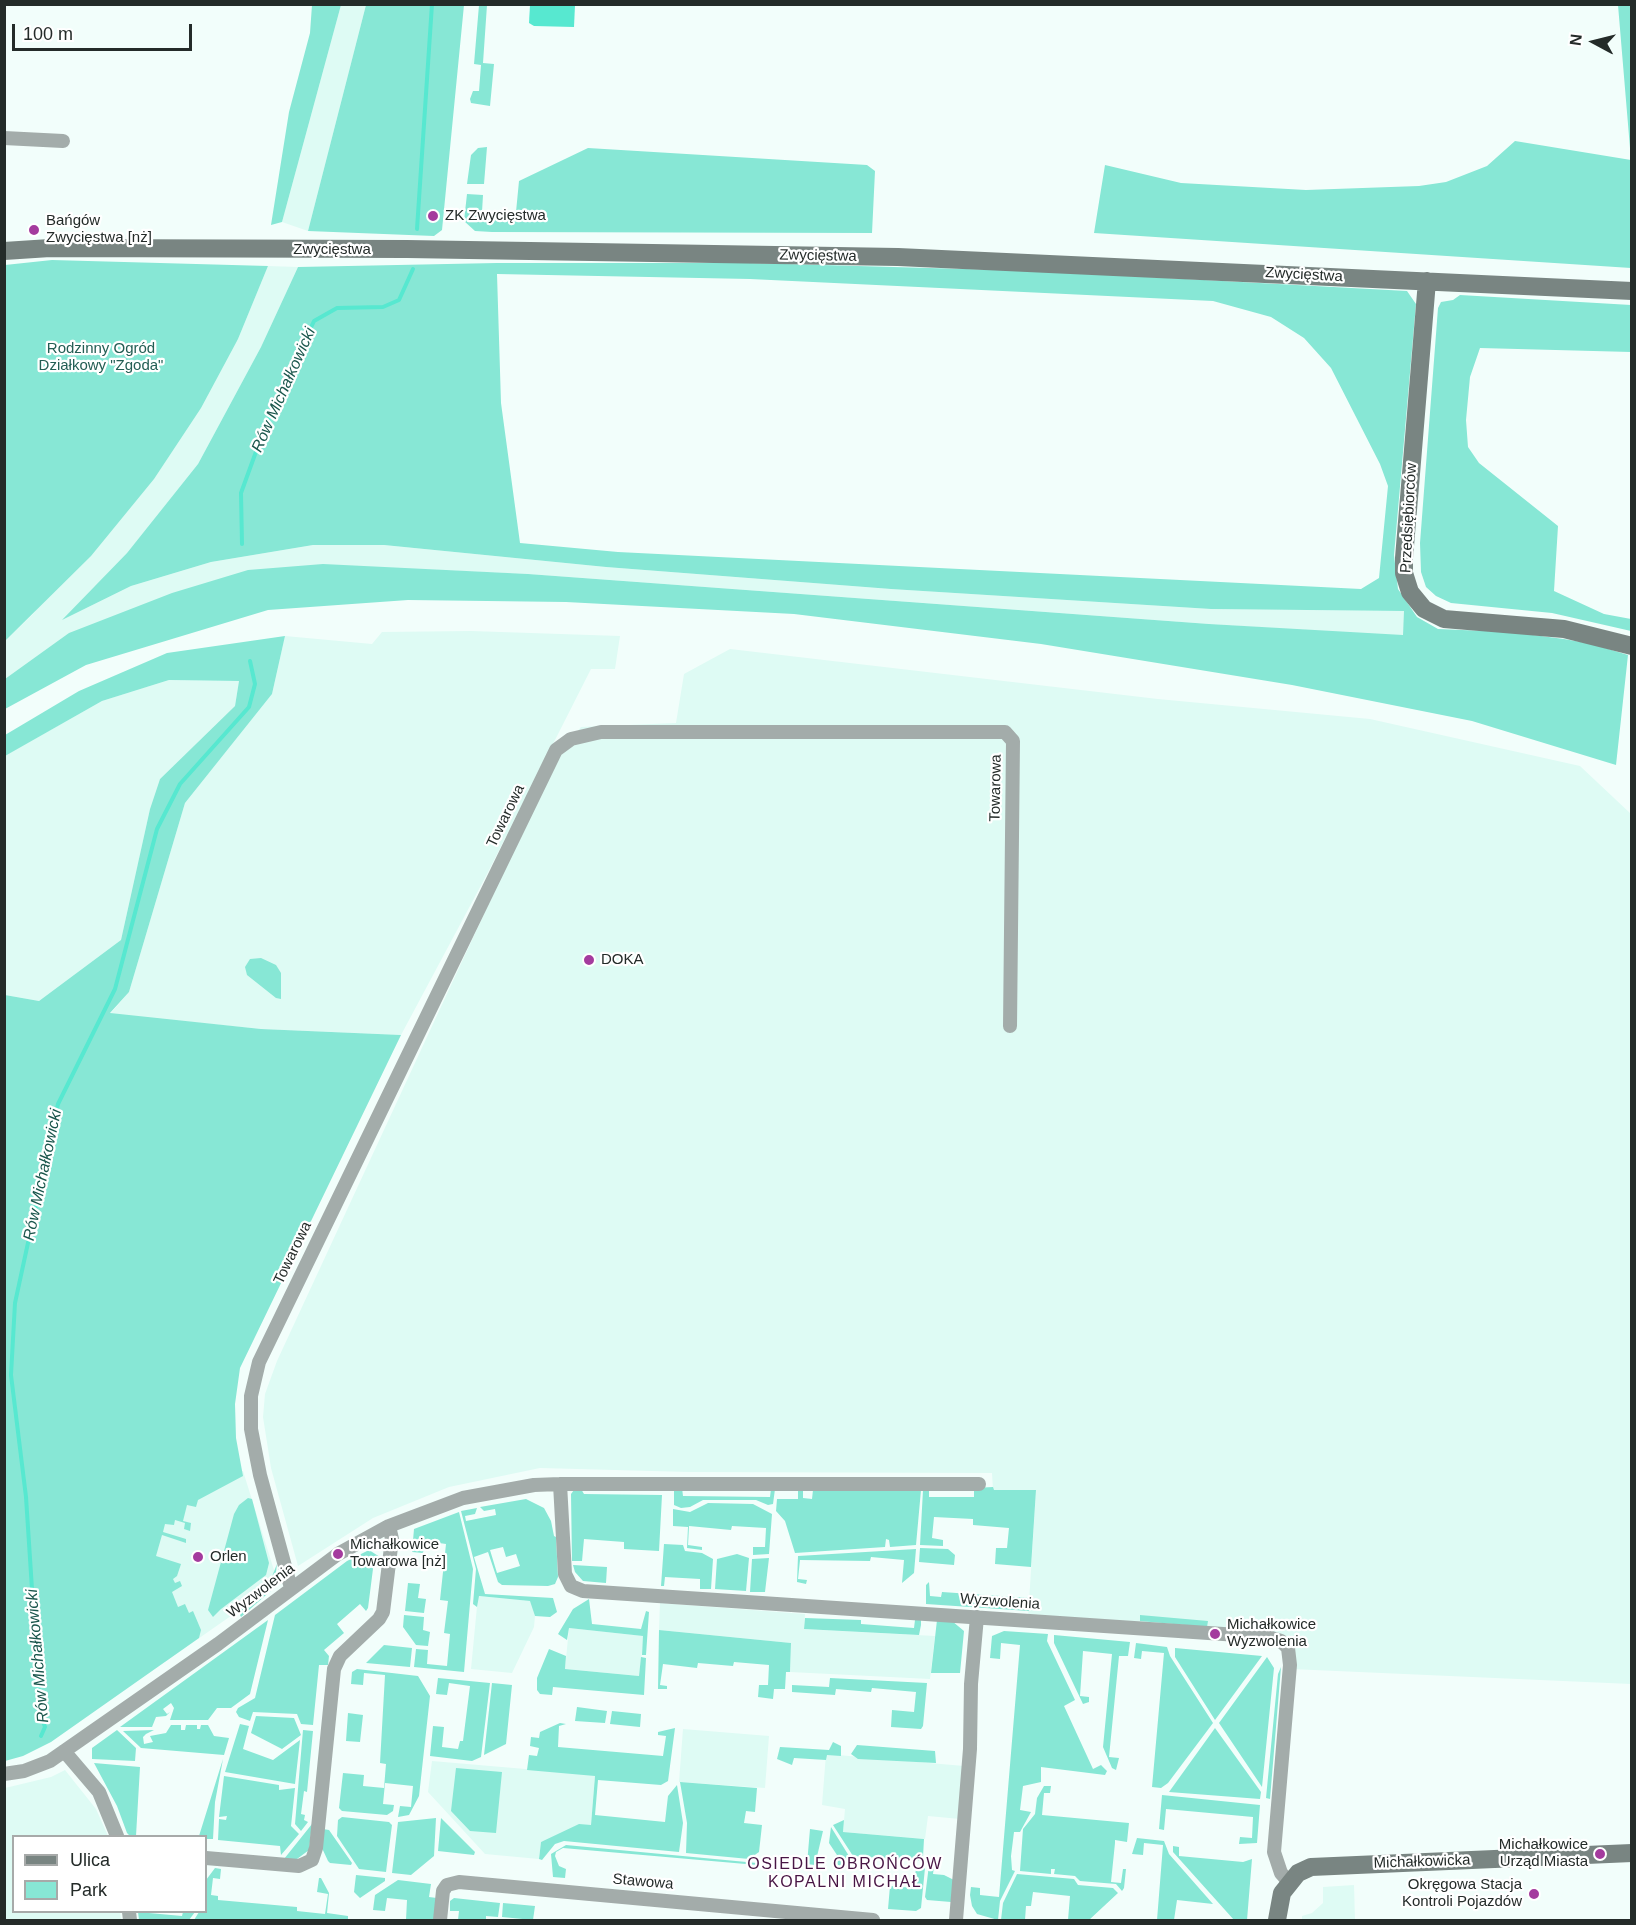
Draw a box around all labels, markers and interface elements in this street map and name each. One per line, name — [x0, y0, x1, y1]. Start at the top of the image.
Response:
scale bar — [15, 12, 195, 50]
north arrow — [1564, 12, 1624, 72]
text: 100 m — [23, 24, 73, 44]
text: N — [1566, 33, 1585, 47]
place label: ZK Zwycięstwa — [445, 207, 546, 225]
marker: ZK Zwycięstwa — [426, 209, 440, 223]
place label: Bańgów Zwycięstwa [nż] — [46, 212, 152, 247]
marker: Bańgów Zwycięstwa [nż] — [27, 223, 41, 237]
street label: Zwycięstwa — [293, 241, 371, 259]
street label: Zwycięstwa — [779, 246, 857, 266]
street label: Zwycięstwa — [1265, 264, 1343, 286]
water label: Rów Michałkowicki — [248, 325, 320, 455]
park label: Rodzinny Ogród Działkowy "Zgoda" — [39, 340, 163, 375]
street label: Przedsiębiorców — [1397, 463, 1421, 573]
street label: Towarowa — [986, 754, 1006, 822]
street label: Towarowa — [483, 782, 529, 850]
place label: DOKA — [601, 951, 644, 969]
marker: DOKA — [582, 953, 596, 967]
water label: Rów Michałkowicki — [20, 1107, 66, 1243]
street label: Towarowa — [270, 1219, 316, 1287]
place label: Michałkowice Towarowa [nż] — [350, 1536, 446, 1571]
marker: Michałkowice Towarowa [nż] — [331, 1547, 345, 1561]
place label: Orlen — [210, 1548, 247, 1566]
marker: Orlen — [191, 1550, 205, 1564]
street label: Wyzwolenia — [224, 1560, 298, 1622]
water label: Rów Michałkowicki — [23, 1588, 53, 1724]
street label: Wyzwolenia — [960, 1590, 1040, 1614]
place label: Michałkowice Wyzwolenia — [1227, 1616, 1316, 1651]
marker: Michałkowice Wyzwolenia — [1208, 1627, 1222, 1641]
legend — [12, 1835, 207, 1913]
place label: Michałkowice Urząd Miasta — [1499, 1836, 1588, 1871]
marker: Michałkowice Urząd Miasta — [1593, 1847, 1607, 1861]
text: Ulica — [70, 1850, 110, 1870]
street label: Michałkowicka — [1373, 1851, 1471, 1873]
district label: OSIEDLE OBROŃCÓW KOPALNI MICHAŁ — [747, 1855, 943, 1893]
street label: Stawowa — [612, 1870, 674, 1894]
place label: Okręgowa Stacja Kontroli Pojazdów — [1402, 1876, 1522, 1911]
text: Park — [70, 1880, 107, 1900]
marker: Okręgowa Stacja Kontroli Pojazdów — [1527, 1887, 1541, 1901]

